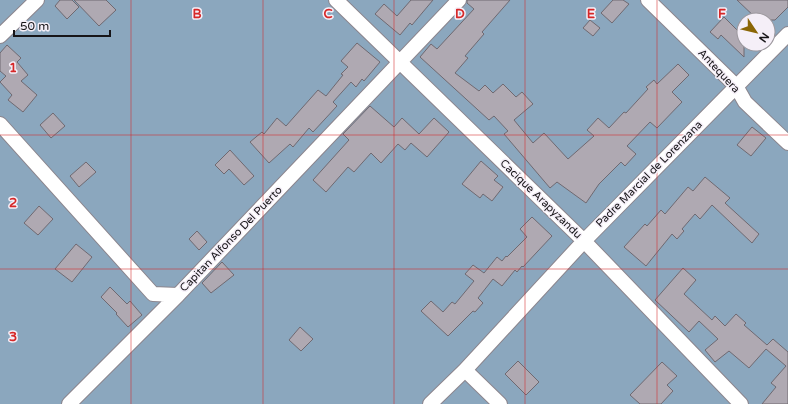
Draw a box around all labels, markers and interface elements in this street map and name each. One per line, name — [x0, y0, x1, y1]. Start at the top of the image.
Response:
text: B — [192, 6, 202, 22]
text: C — [323, 6, 333, 22]
text: D — [455, 6, 465, 22]
text: E — [587, 6, 595, 22]
text: F — [718, 6, 726, 22]
scale bar — [14, 12, 110, 38]
north arrow — [736, 12, 776, 52]
text: 50 m — [20, 19, 49, 33]
text: N — [756, 30, 772, 45]
street label: Antequera — [695, 46, 743, 96]
text: 1 — [9, 60, 17, 76]
street label: Padre Marcial de Lorenzana — [593, 118, 705, 230]
street label: Cacique Arapyzandu — [497, 157, 585, 241]
street label: Capitan Alfonso Del Puerto — [177, 183, 285, 294]
text: 2 — [9, 195, 17, 211]
text: 3 — [9, 329, 17, 345]

